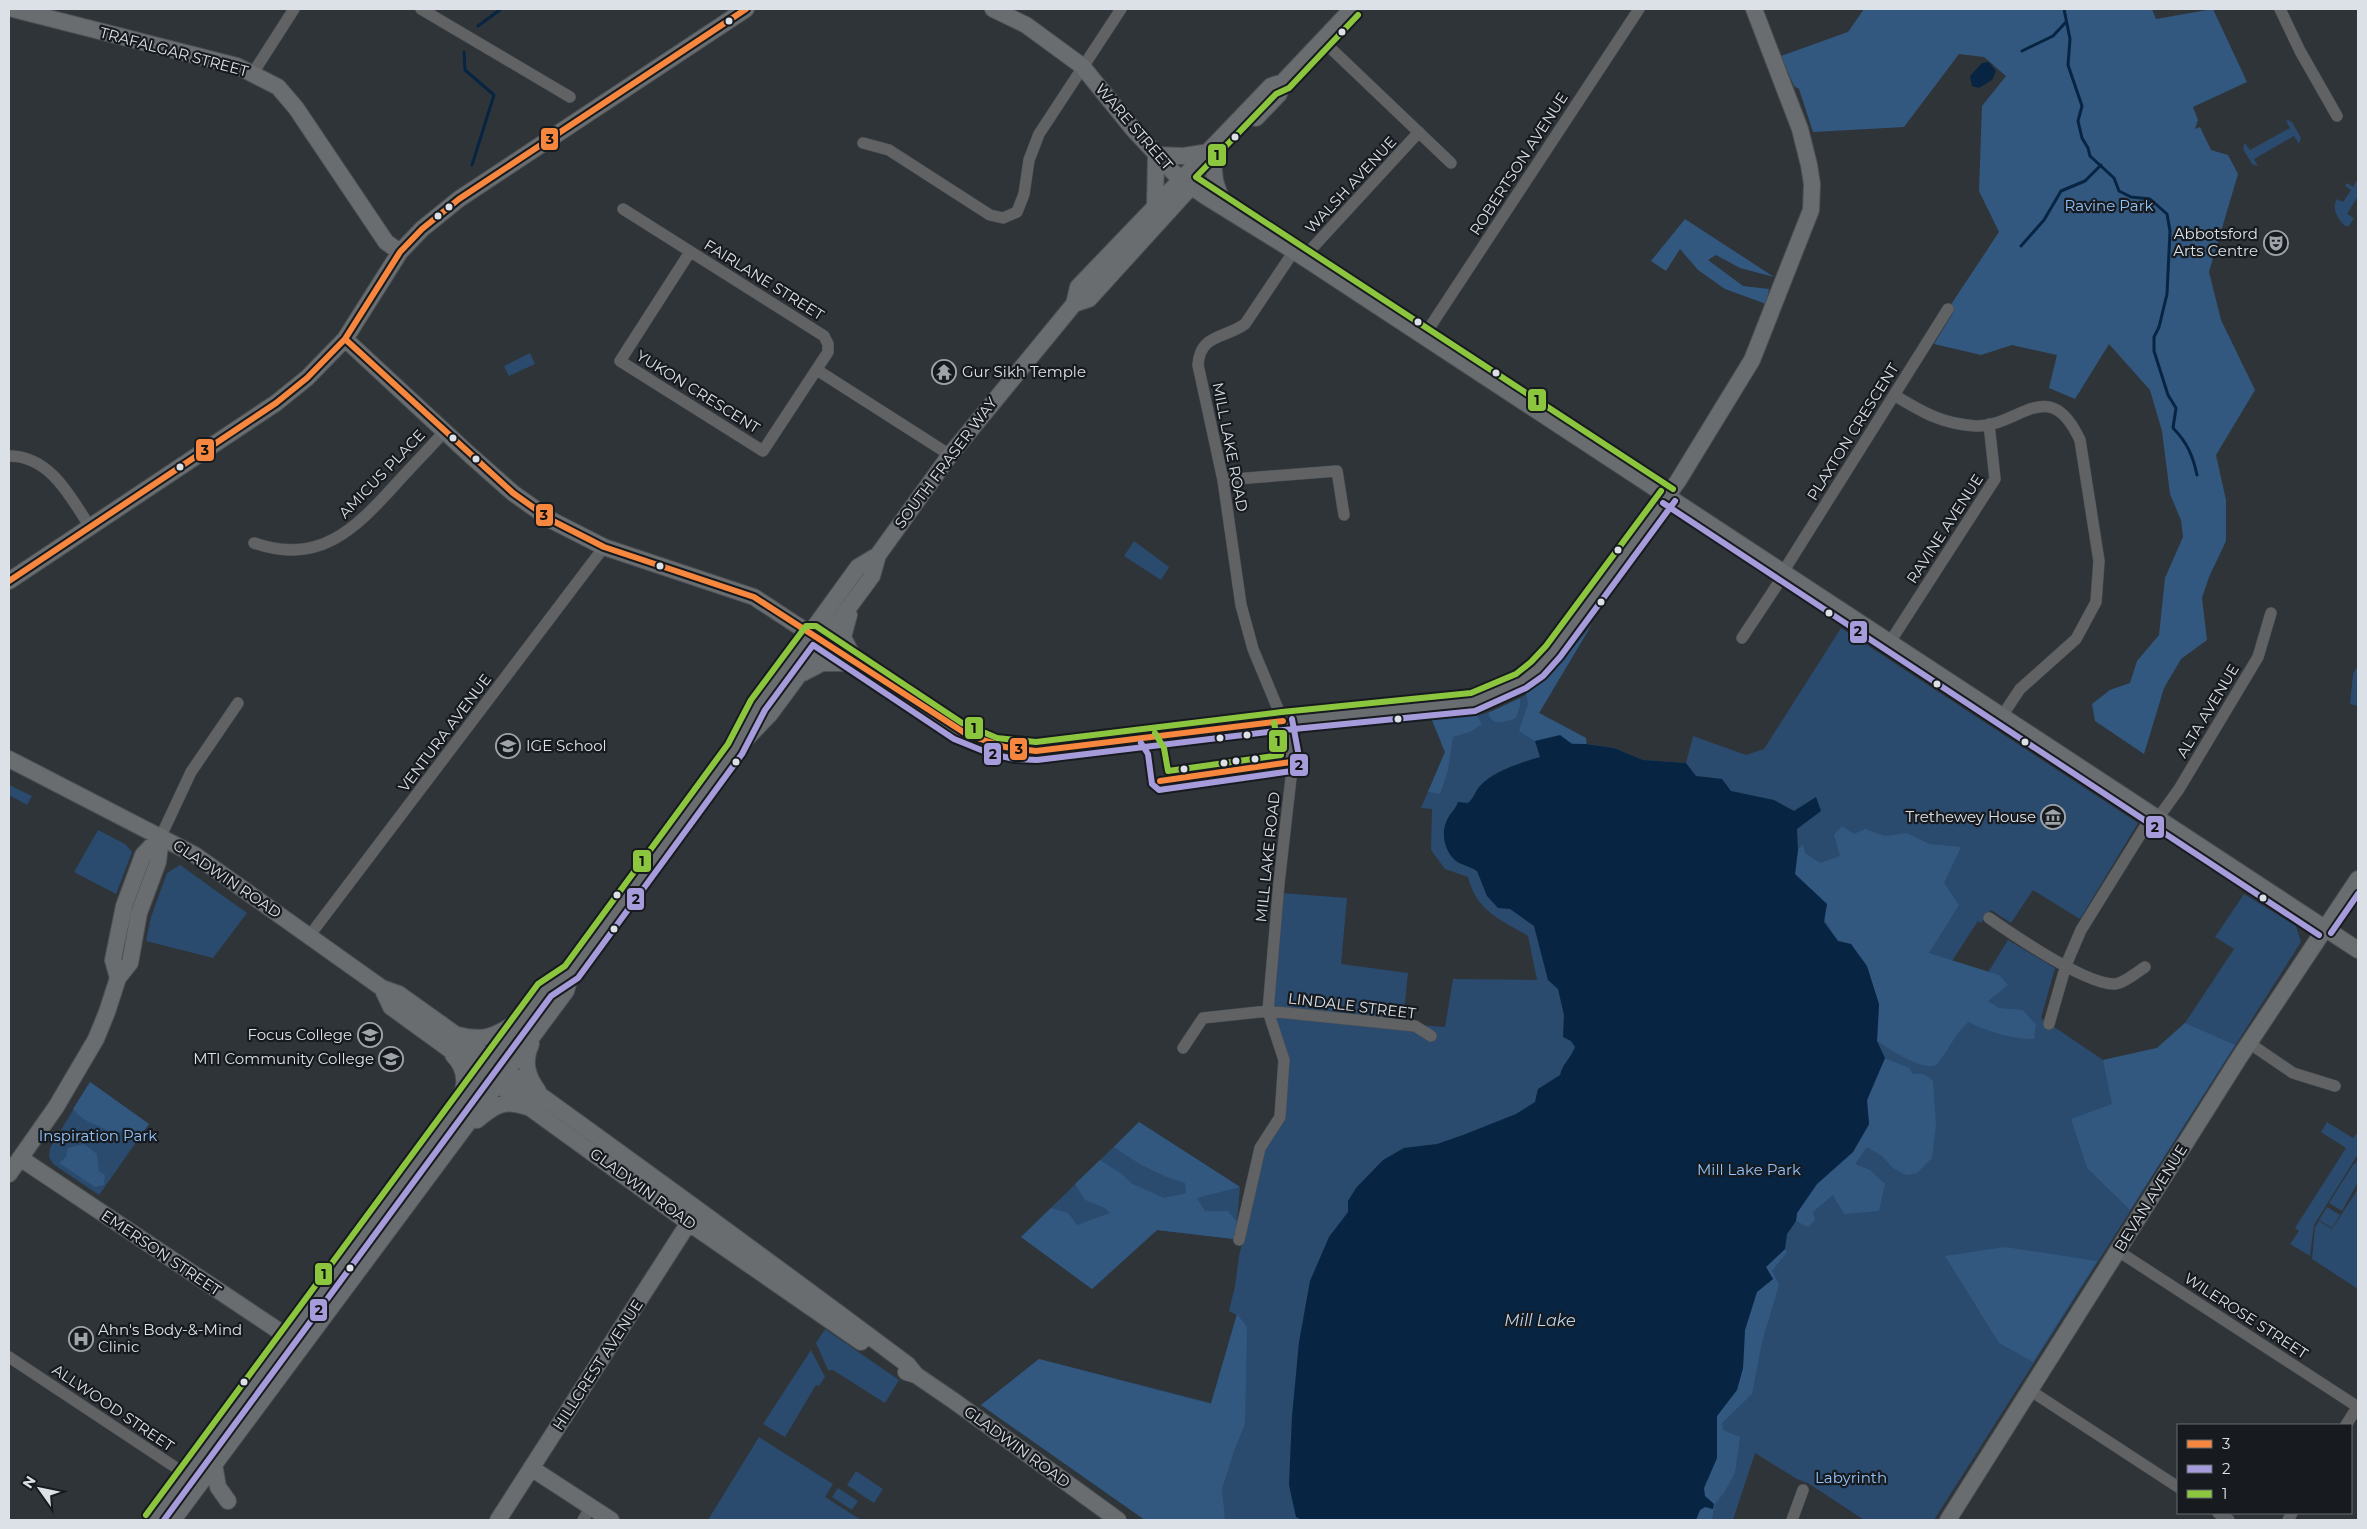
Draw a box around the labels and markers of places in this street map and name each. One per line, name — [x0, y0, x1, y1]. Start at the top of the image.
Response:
unlabelled marker — [724, 16, 734, 26]
unlabelled marker — [1337, 27, 1347, 37]
unlabelled marker — [1230, 132, 1240, 142]
unlabelled marker — [444, 202, 454, 212]
unlabelled marker — [433, 211, 443, 221]
place label: Abbotsford Arts Centre — [2173, 224, 2258, 260]
theatre icon: Abbotsford Arts Centre — [2263, 230, 2289, 256]
unlabelled marker — [1413, 317, 1423, 327]
temple icon: Gur Sikh Temple — [931, 359, 957, 385]
place label: Gur Sikh Temple — [962, 362, 1086, 381]
unlabelled marker — [1491, 368, 1501, 378]
unlabelled marker — [448, 433, 458, 443]
unlabelled marker — [471, 454, 481, 464]
unlabelled marker — [175, 462, 185, 472]
unlabelled marker — [1613, 545, 1623, 555]
unlabelled marker — [655, 561, 665, 571]
unlabelled marker — [1596, 597, 1606, 607]
unlabelled marker — [1824, 608, 1834, 618]
unlabelled marker — [1932, 679, 1942, 689]
unlabelled marker — [1393, 714, 1403, 724]
unlabelled marker — [1242, 730, 1252, 740]
school or university icon: IGE School — [495, 733, 521, 759]
unlabelled marker — [1215, 733, 1225, 743]
place label: IGE School — [526, 736, 607, 755]
unlabelled marker — [2020, 737, 2030, 747]
unlabelled marker — [1250, 754, 1260, 764]
unlabelled marker — [1231, 756, 1241, 766]
unlabelled marker — [731, 757, 741, 767]
unlabelled marker — [1219, 758, 1229, 768]
unlabelled marker — [1179, 764, 1189, 774]
museum icon: Trethewey House — [2040, 804, 2066, 830]
place label: Trethewey House — [1906, 807, 2036, 826]
unlabelled marker — [612, 890, 622, 900]
unlabelled marker — [2258, 893, 2268, 903]
unlabelled marker — [609, 924, 619, 934]
school or university icon: Focus College — [357, 1022, 383, 1048]
place label: Focus College — [247, 1025, 352, 1044]
school or university icon: MTI Community College — [378, 1046, 404, 1072]
place label: MTI Community College — [193, 1049, 374, 1068]
unlabelled marker — [345, 1263, 355, 1273]
place label: Ahn's Body-&-Mind Clinic — [98, 1320, 242, 1356]
hospital icon: Ahn's Body-&-Mind Clinic — [68, 1326, 94, 1352]
unlabelled marker — [239, 1377, 249, 1387]

